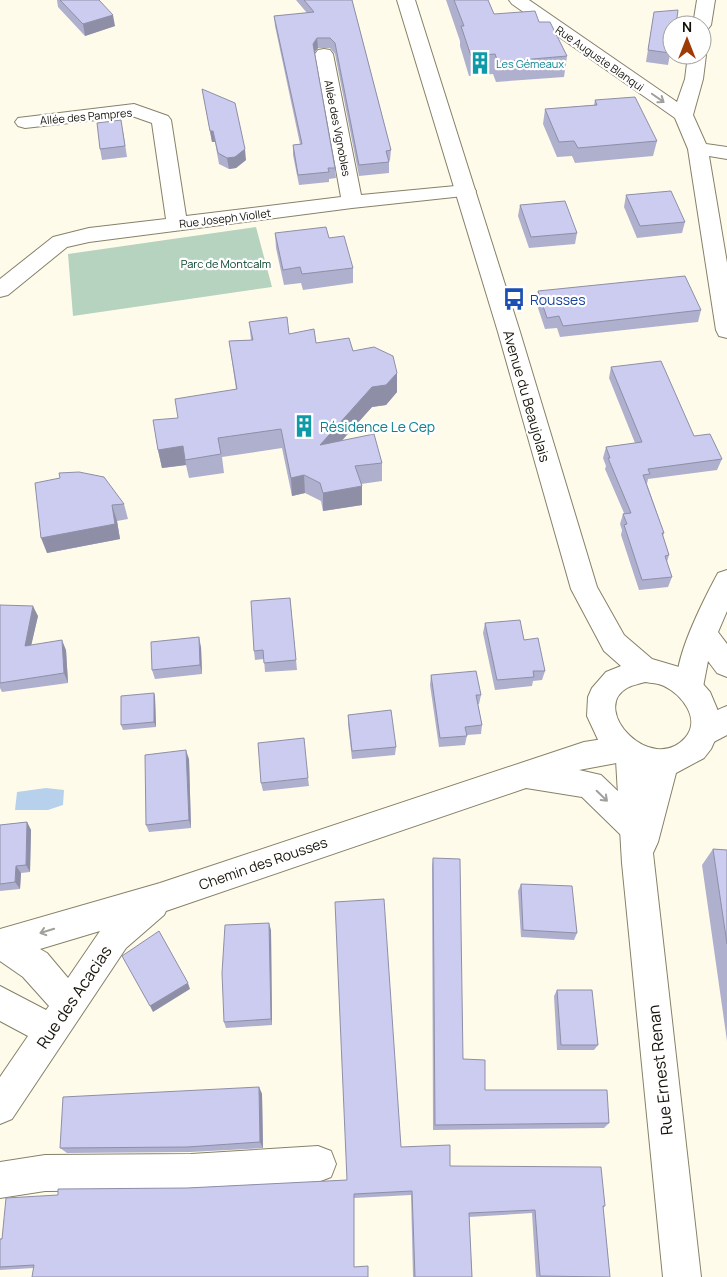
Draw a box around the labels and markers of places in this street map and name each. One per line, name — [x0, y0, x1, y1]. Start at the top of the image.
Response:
building icon: Les Gémeaux — [467, 50, 493, 76]
place label: Les Gémeaux — [496, 56, 564, 71]
bus stop icon: Rousses — [501, 286, 527, 312]
place label: Rousses — [530, 290, 586, 309]
building icon: Résidence Le Cep — [291, 413, 317, 439]
place label: Résidence Le Cep — [320, 417, 435, 436]

